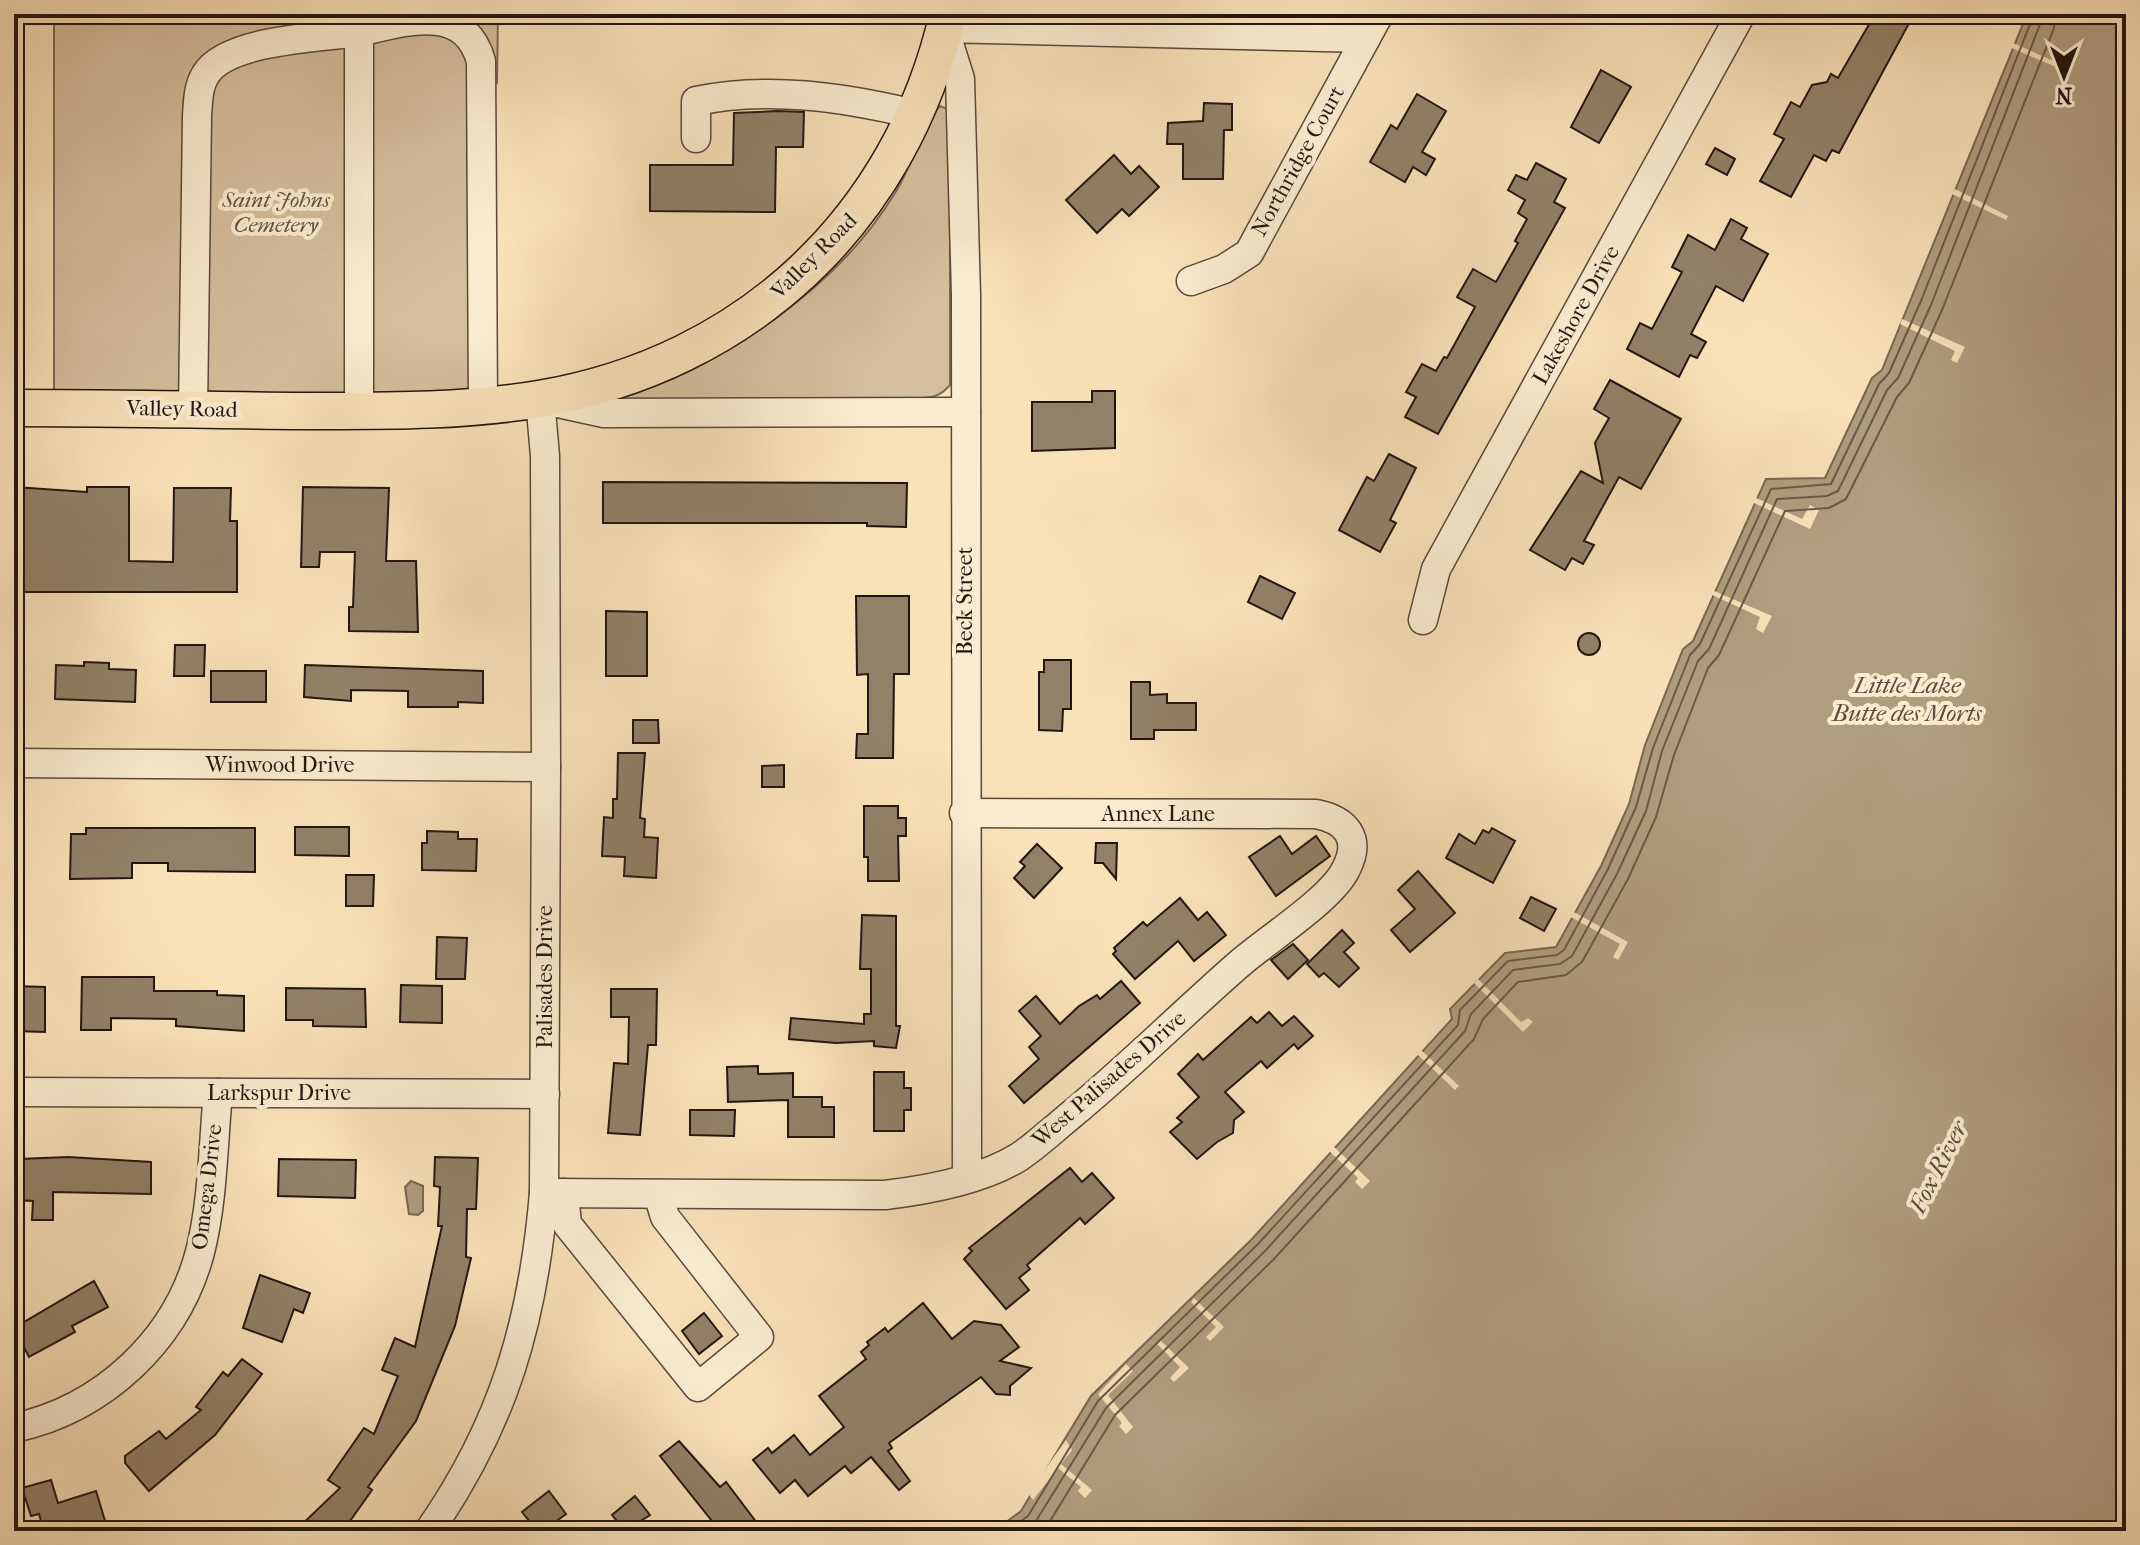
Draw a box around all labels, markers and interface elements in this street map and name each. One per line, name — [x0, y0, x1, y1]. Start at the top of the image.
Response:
north arrow — [2024, 36, 2104, 116]
street label: Northridge Court — [1246, 81, 1350, 241]
text: N — [2055, 82, 2072, 108]
park label: Saint Johns Cemetery — [221, 187, 331, 238]
street label: Valley Road — [765, 207, 863, 305]
street label: Lakeshore Drive — [1527, 241, 1625, 389]
street label: Valley Road — [125, 395, 239, 423]
street label: Beck Street — [952, 546, 978, 655]
water label: Little Lake Butte des Morts — [1830, 671, 1982, 727]
street label: Winwood Drive — [205, 752, 355, 778]
street label: Annex Lane — [1100, 801, 1215, 827]
street label: Palisades Drive — [532, 905, 558, 1049]
street label: West Palisades Drive — [1026, 1005, 1191, 1154]
street label: Larkspur Drive — [207, 1080, 351, 1106]
water label: Fox River — [1903, 1114, 1974, 1218]
street label: Omega Drive — [186, 1122, 228, 1252]

